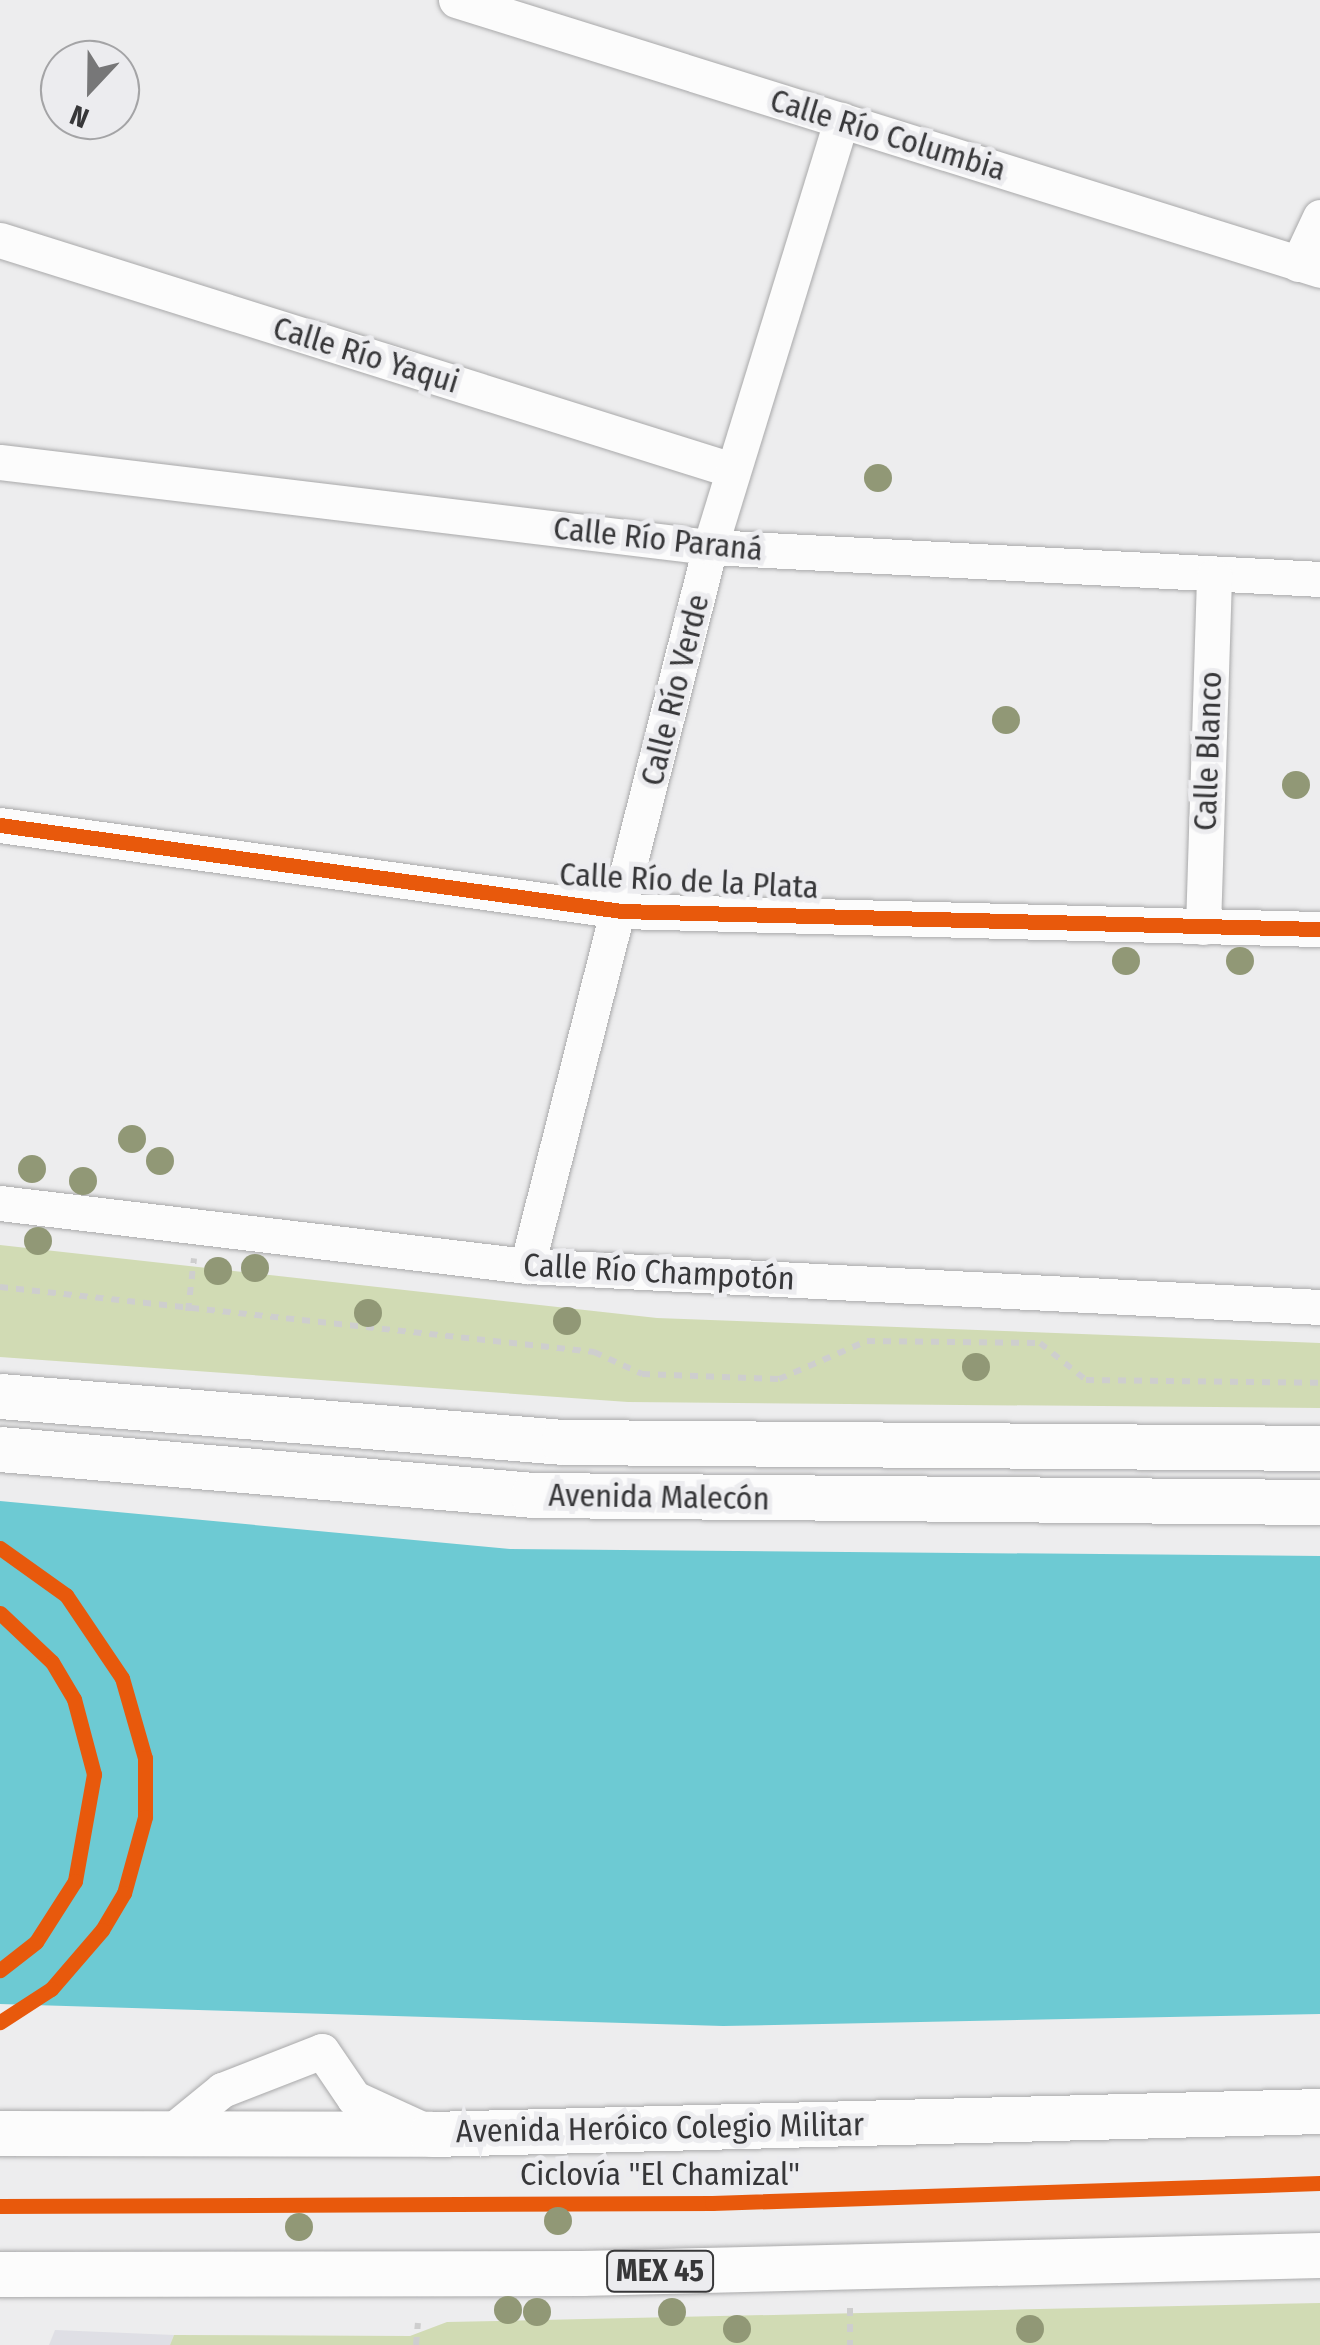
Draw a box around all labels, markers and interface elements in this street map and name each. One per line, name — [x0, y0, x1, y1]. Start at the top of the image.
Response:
north arrow — [40, 40, 140, 140]
street label: Calle Río Columbia — [766, 81, 1010, 189]
text: N — [65, 98, 93, 135]
street label: Calle Río Yaqui — [268, 309, 464, 401]
street label: Calle Río Paraná — [551, 509, 765, 569]
street label: Calle Río Verde — [633, 590, 717, 790]
street label: Calle Blanco — [1186, 671, 1230, 831]
street label: Calle Río de la Plata — [558, 855, 820, 907]
street label: Calle Río Champotón — [522, 1246, 796, 1298]
street label: Avenida Malecón — [548, 1476, 770, 1518]
street label: Avenida Heróico Colegio Militar — [456, 2105, 864, 2151]
street label: Ciclovía "El Chamizal" — [520, 2155, 800, 2193]
road number: MEX 45 — [605, 2246, 715, 2296]

